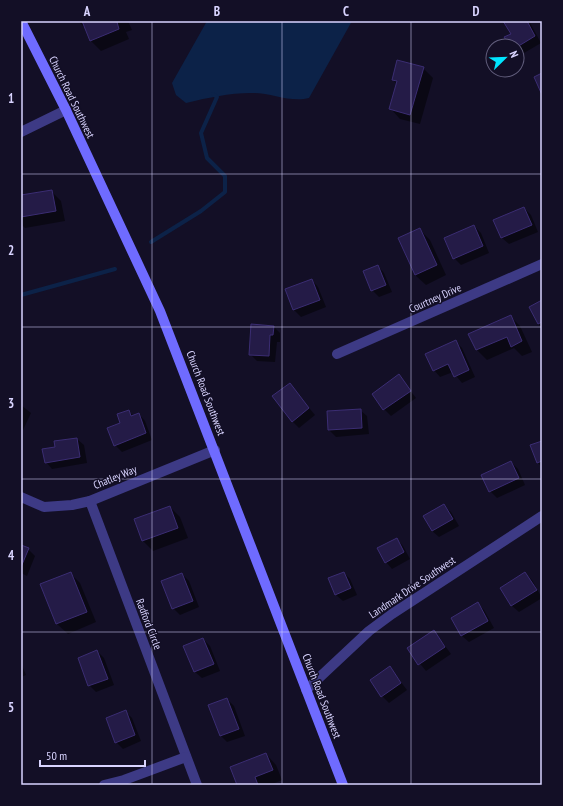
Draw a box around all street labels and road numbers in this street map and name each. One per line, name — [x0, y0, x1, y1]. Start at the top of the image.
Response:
street label: Church Road Southwest — [46, 54, 98, 140]
street label: Courtney Drive — [407, 280, 464, 316]
street label: Church Road Southwest — [183, 349, 229, 437]
street label: Chatley Way — [91, 462, 140, 492]
street label: Landmark Drive Southwest — [366, 553, 458, 621]
street label: Radford Circle — [133, 597, 165, 652]
street label: Church Road Southwest — [299, 652, 345, 740]

